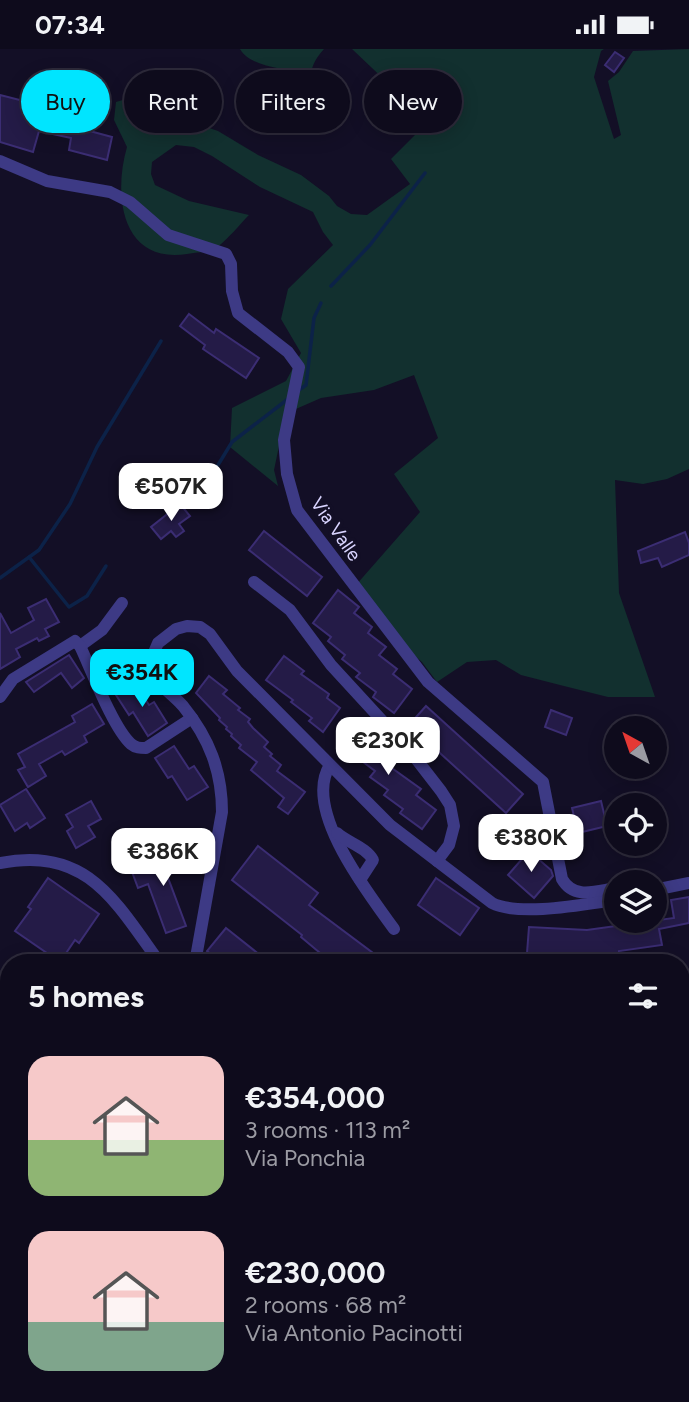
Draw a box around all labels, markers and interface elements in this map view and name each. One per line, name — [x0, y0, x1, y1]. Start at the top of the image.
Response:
text: 07:34 — [35, 9, 105, 41]
chip: Buy — [21, 70, 110, 133]
chip: Rent — [124, 70, 222, 133]
chip: Filters — [236, 70, 350, 133]
chip: New — [364, 70, 462, 133]
pin: €507K — [122, 463, 220, 523]
text: €507K — [135, 472, 207, 500]
street label: Via Valle — [306, 493, 366, 565]
pin: €354K — [93, 649, 191, 709]
text: €354K — [106, 658, 178, 686]
north arrow — [604, 716, 667, 779]
map controls — [604, 716, 667, 933]
pin: €230K — [339, 717, 437, 777]
text: €230K — [352, 726, 424, 754]
button: locate — [604, 793, 667, 856]
pin: €380K — [482, 815, 580, 874]
text: €380K — [494, 823, 568, 851]
pin: €386K — [114, 829, 212, 888]
text: €386K — [127, 837, 199, 865]
button: layers — [604, 870, 667, 933]
icon: filters — [624, 977, 662, 1015]
text: 5 homes — [28, 978, 144, 1015]
text: €354,000 — [245, 1079, 385, 1116]
icon: home — [84, 1084, 168, 1168]
text: 3 rooms · 113 m² — [245, 1116, 410, 1144]
text: Via Ponchia — [245, 1144, 365, 1172]
text: €230,000 — [245, 1254, 385, 1291]
icon: home — [84, 1259, 168, 1343]
text: 2 rooms · 68 m² — [245, 1291, 406, 1319]
text: Via Antonio Pacinotti — [245, 1319, 463, 1347]

